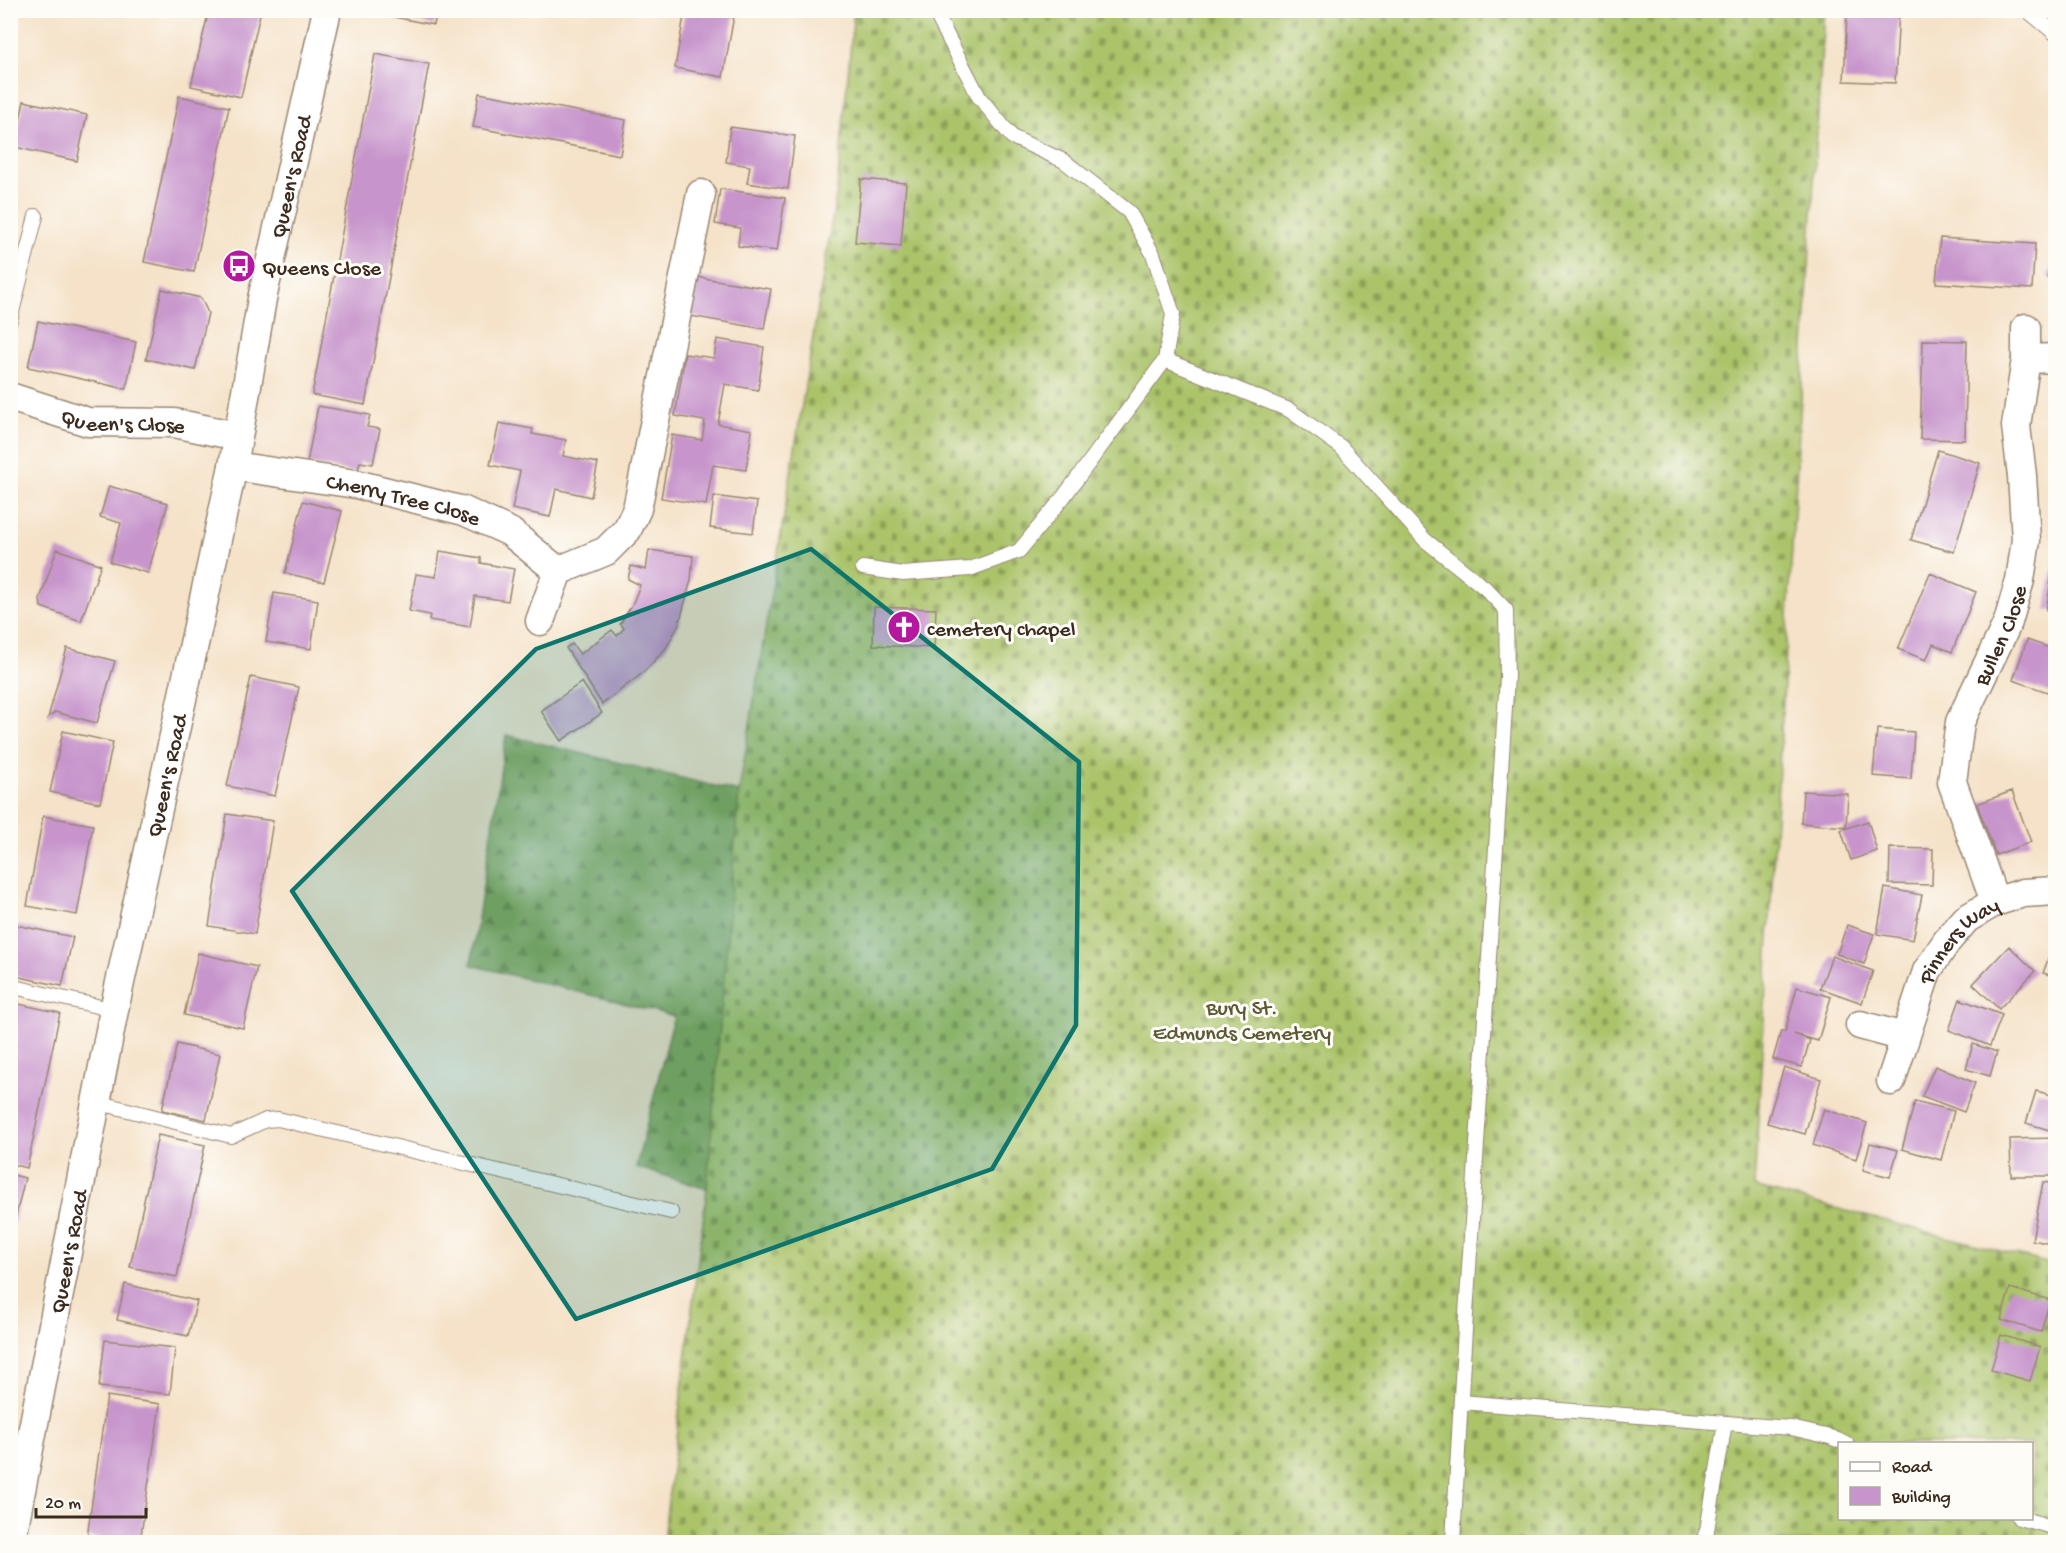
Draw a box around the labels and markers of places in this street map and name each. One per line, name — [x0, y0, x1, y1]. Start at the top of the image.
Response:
bus stop icon: Queens Close — [221, 248, 257, 284]
place label: Queens Close — [262, 257, 382, 283]
church icon: cemetery chapel — [886, 609, 922, 645]
place label: cemetery chapel — [927, 618, 1076, 644]

